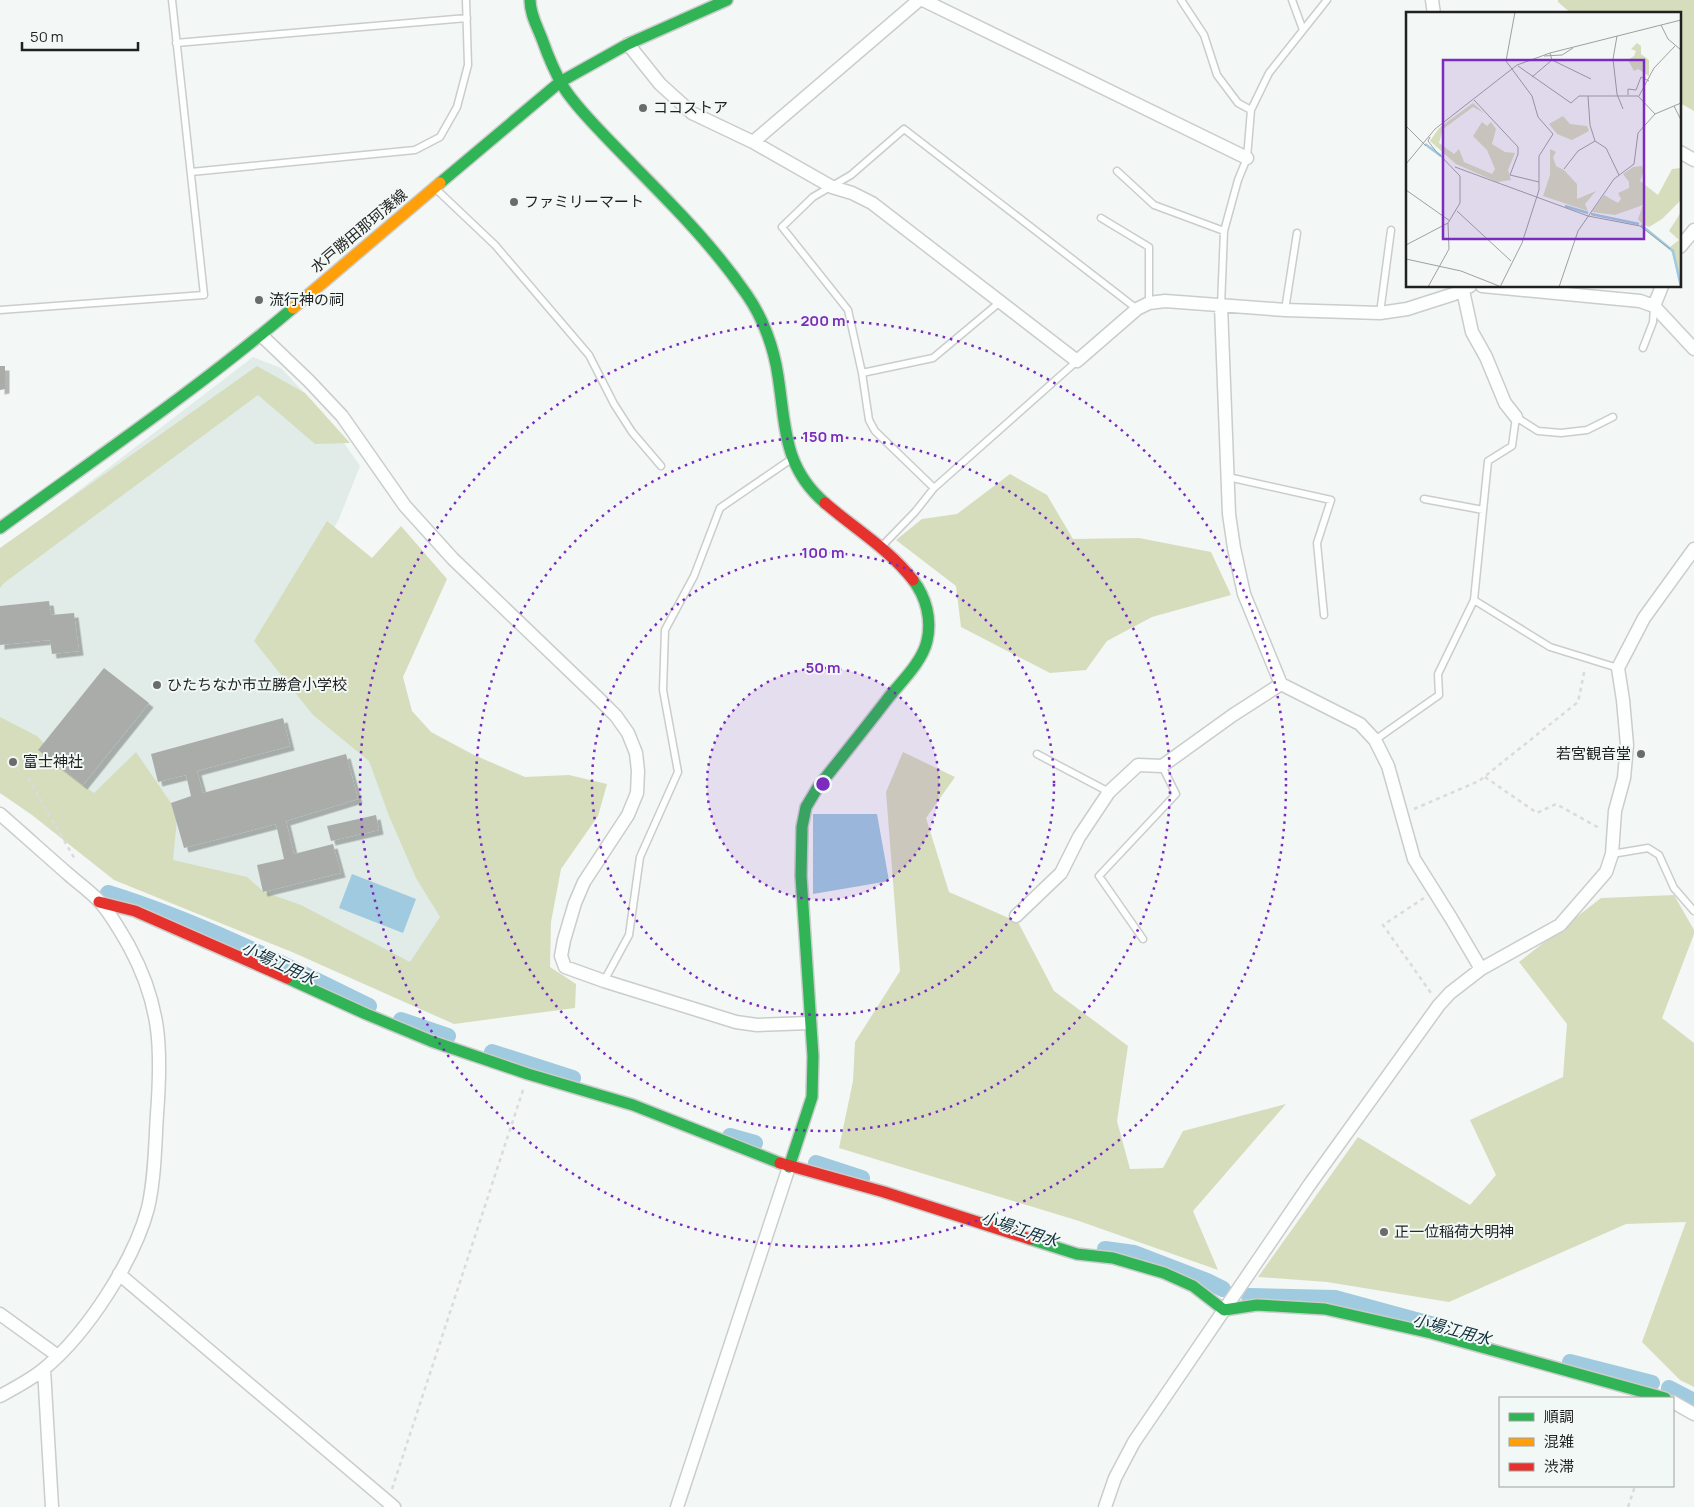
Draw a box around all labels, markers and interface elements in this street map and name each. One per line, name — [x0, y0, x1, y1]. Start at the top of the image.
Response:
inset map — [1406, 12, 1682, 288]
scale bar — [22, 20, 139, 52]
text: 50 m — [30, 26, 64, 47]
place label: ココストア — [653, 97, 728, 118]
marker: ココストア — [637, 102, 649, 114]
street label: 水戸勝田那珂湊線 — [306, 184, 411, 277]
place label: ファミリーマート — [524, 191, 644, 212]
marker: ファミリーマート — [508, 196, 520, 208]
place label: 流行神の祠 — [269, 289, 344, 310]
marker: 流行神の祠 — [253, 294, 265, 306]
text: 200 m — [800, 310, 846, 331]
text: 150 m — [802, 426, 844, 447]
text: 100 m — [802, 542, 844, 563]
text: 50 m — [805, 657, 841, 678]
place label: ひたちなか市立勝倉小学校 — [167, 674, 347, 695]
marker: ひたちなか市立勝倉小学校 — [151, 679, 163, 691]
place label: 若宮観音堂 — [1556, 743, 1631, 764]
marker: 若宮観音堂 — [1635, 748, 1647, 760]
place label: 富士神社 — [23, 751, 83, 772]
marker: 富士神社 — [7, 756, 19, 768]
centre of rings — [814, 775, 832, 793]
water label: 小場江用水 — [238, 936, 322, 991]
water label: 小場江用水 — [979, 1206, 1063, 1252]
place label: 正一位稲荷大明神 — [1394, 1221, 1514, 1242]
marker: 正一位稲荷大明神 — [1378, 1226, 1390, 1238]
water label: 小場江用水 — [1411, 1308, 1495, 1350]
legend — [1499, 1397, 1674, 1487]
text: 順調 — [1544, 1406, 1574, 1427]
text: 混雑 — [1544, 1431, 1574, 1452]
text: 渋滞 — [1544, 1456, 1574, 1477]

